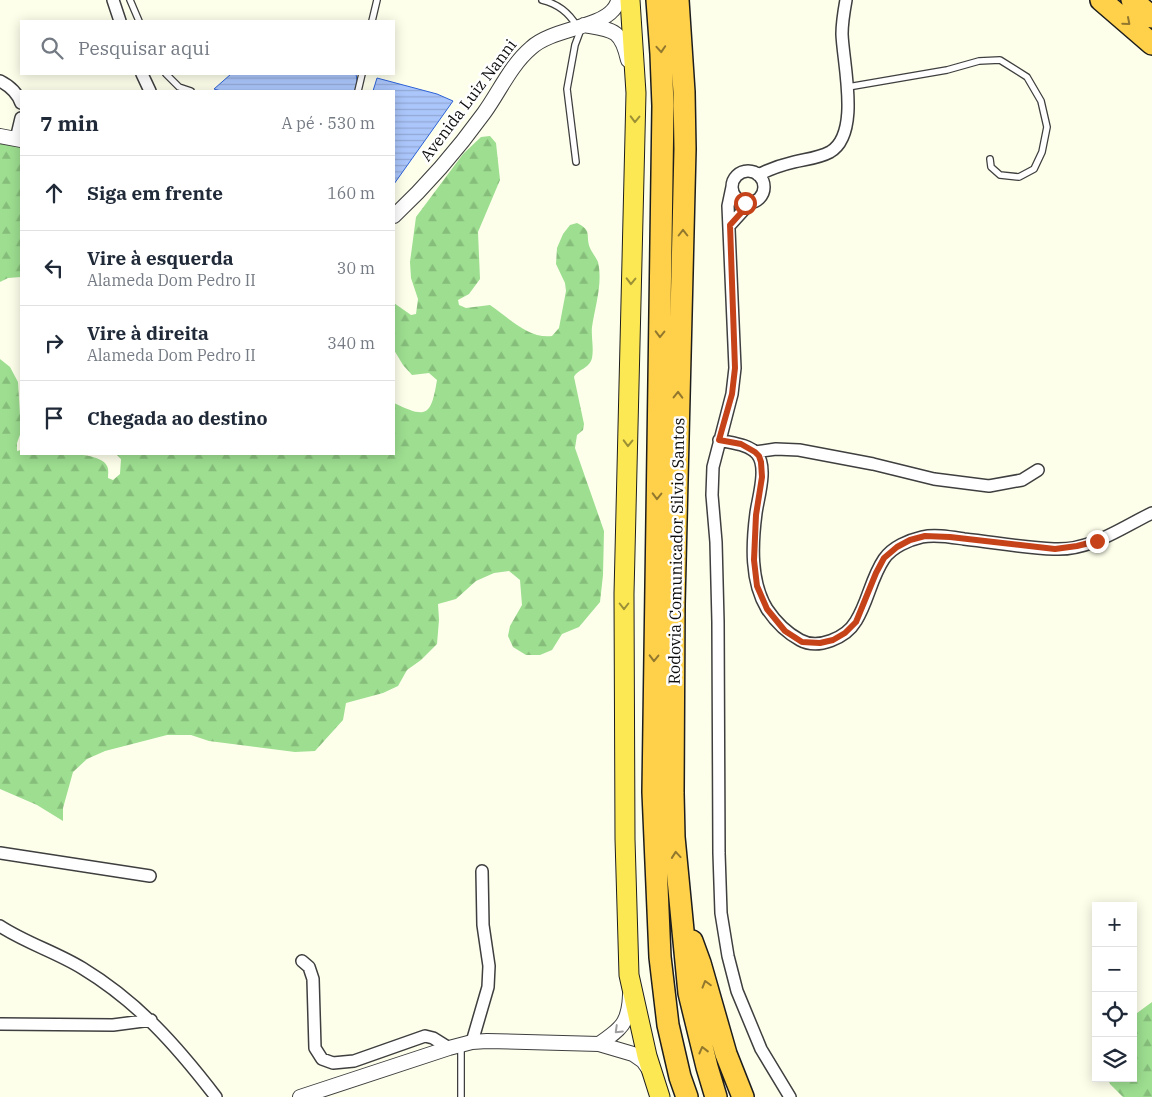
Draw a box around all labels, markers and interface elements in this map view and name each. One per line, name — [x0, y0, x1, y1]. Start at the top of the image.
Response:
one-way arrow — [1121, 16, 1130, 25]
search box — [20, 20, 395, 75]
icon: search — [38, 34, 66, 62]
street label: Avenida Luiz Nanni — [416, 35, 520, 165]
text: Pesquisar aqui — [78, 36, 210, 60]
one-way arrow — [655, 45, 666, 53]
text: 7 min — [40, 109, 99, 137]
text: A pé · 530 m — [281, 113, 375, 133]
one-way arrow — [629, 115, 640, 123]
icon: ahead — [40, 179, 68, 207]
text: Siga em frente — [87, 181, 223, 205]
text: 160 m — [327, 183, 375, 203]
route start — [734, 192, 757, 215]
one-way arrow — [678, 229, 688, 236]
text: Vire à esquerda — [87, 246, 234, 270]
icon: left — [40, 254, 68, 282]
text: 30 m — [337, 258, 375, 278]
text: Alameda Dom Pedro II — [87, 270, 256, 290]
one-way arrow — [626, 278, 636, 285]
text: Vire à direita — [87, 321, 209, 345]
icon: right — [40, 329, 68, 357]
one-way arrow — [654, 330, 665, 338]
text: 340 m — [327, 333, 375, 353]
text: Alameda Dom Pedro II — [87, 345, 256, 365]
one-way arrow — [673, 391, 683, 398]
icon: arrive — [40, 404, 68, 432]
text: Chegada ao destino — [87, 406, 268, 430]
street label: Rodovia Comunicador Silvio Santos — [664, 417, 688, 685]
one-way arrow — [622, 440, 633, 448]
one-way arrow — [652, 492, 662, 500]
route end — [1086, 530, 1109, 553]
one-way arrow — [619, 602, 629, 610]
one-way arrow — [649, 655, 659, 663]
one-way arrow — [670, 851, 681, 859]
map controls — [1092, 902, 1137, 1082]
button: + — [1092, 902, 1137, 947]
button: − — [1092, 947, 1137, 992]
one-way arrow — [701, 980, 712, 989]
button: locate — [1092, 992, 1137, 1037]
one-way arrow — [614, 1024, 623, 1033]
button: layers — [1092, 1037, 1137, 1082]
one-way arrow — [698, 1046, 709, 1055]

